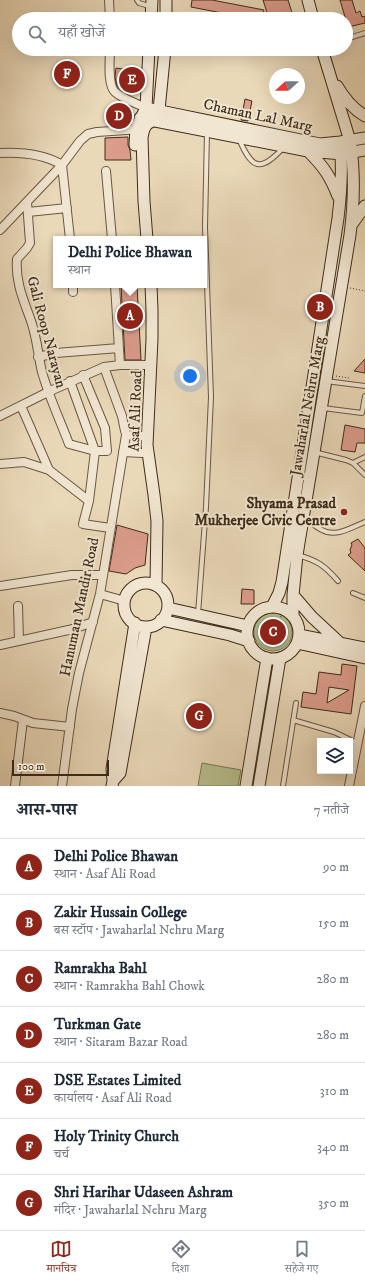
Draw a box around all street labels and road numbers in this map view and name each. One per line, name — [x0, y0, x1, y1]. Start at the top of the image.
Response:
street label: Chaman Lal Marg — [202, 95, 315, 136]
street label: Gali Roop Narayan — [22, 274, 71, 390]
street label: Jawaharlal Nehru Marg — [286, 334, 329, 479]
street label: Asaf Ali Road — [125, 370, 146, 452]
street label: Hanuman Mandir Road — [55, 535, 104, 678]

